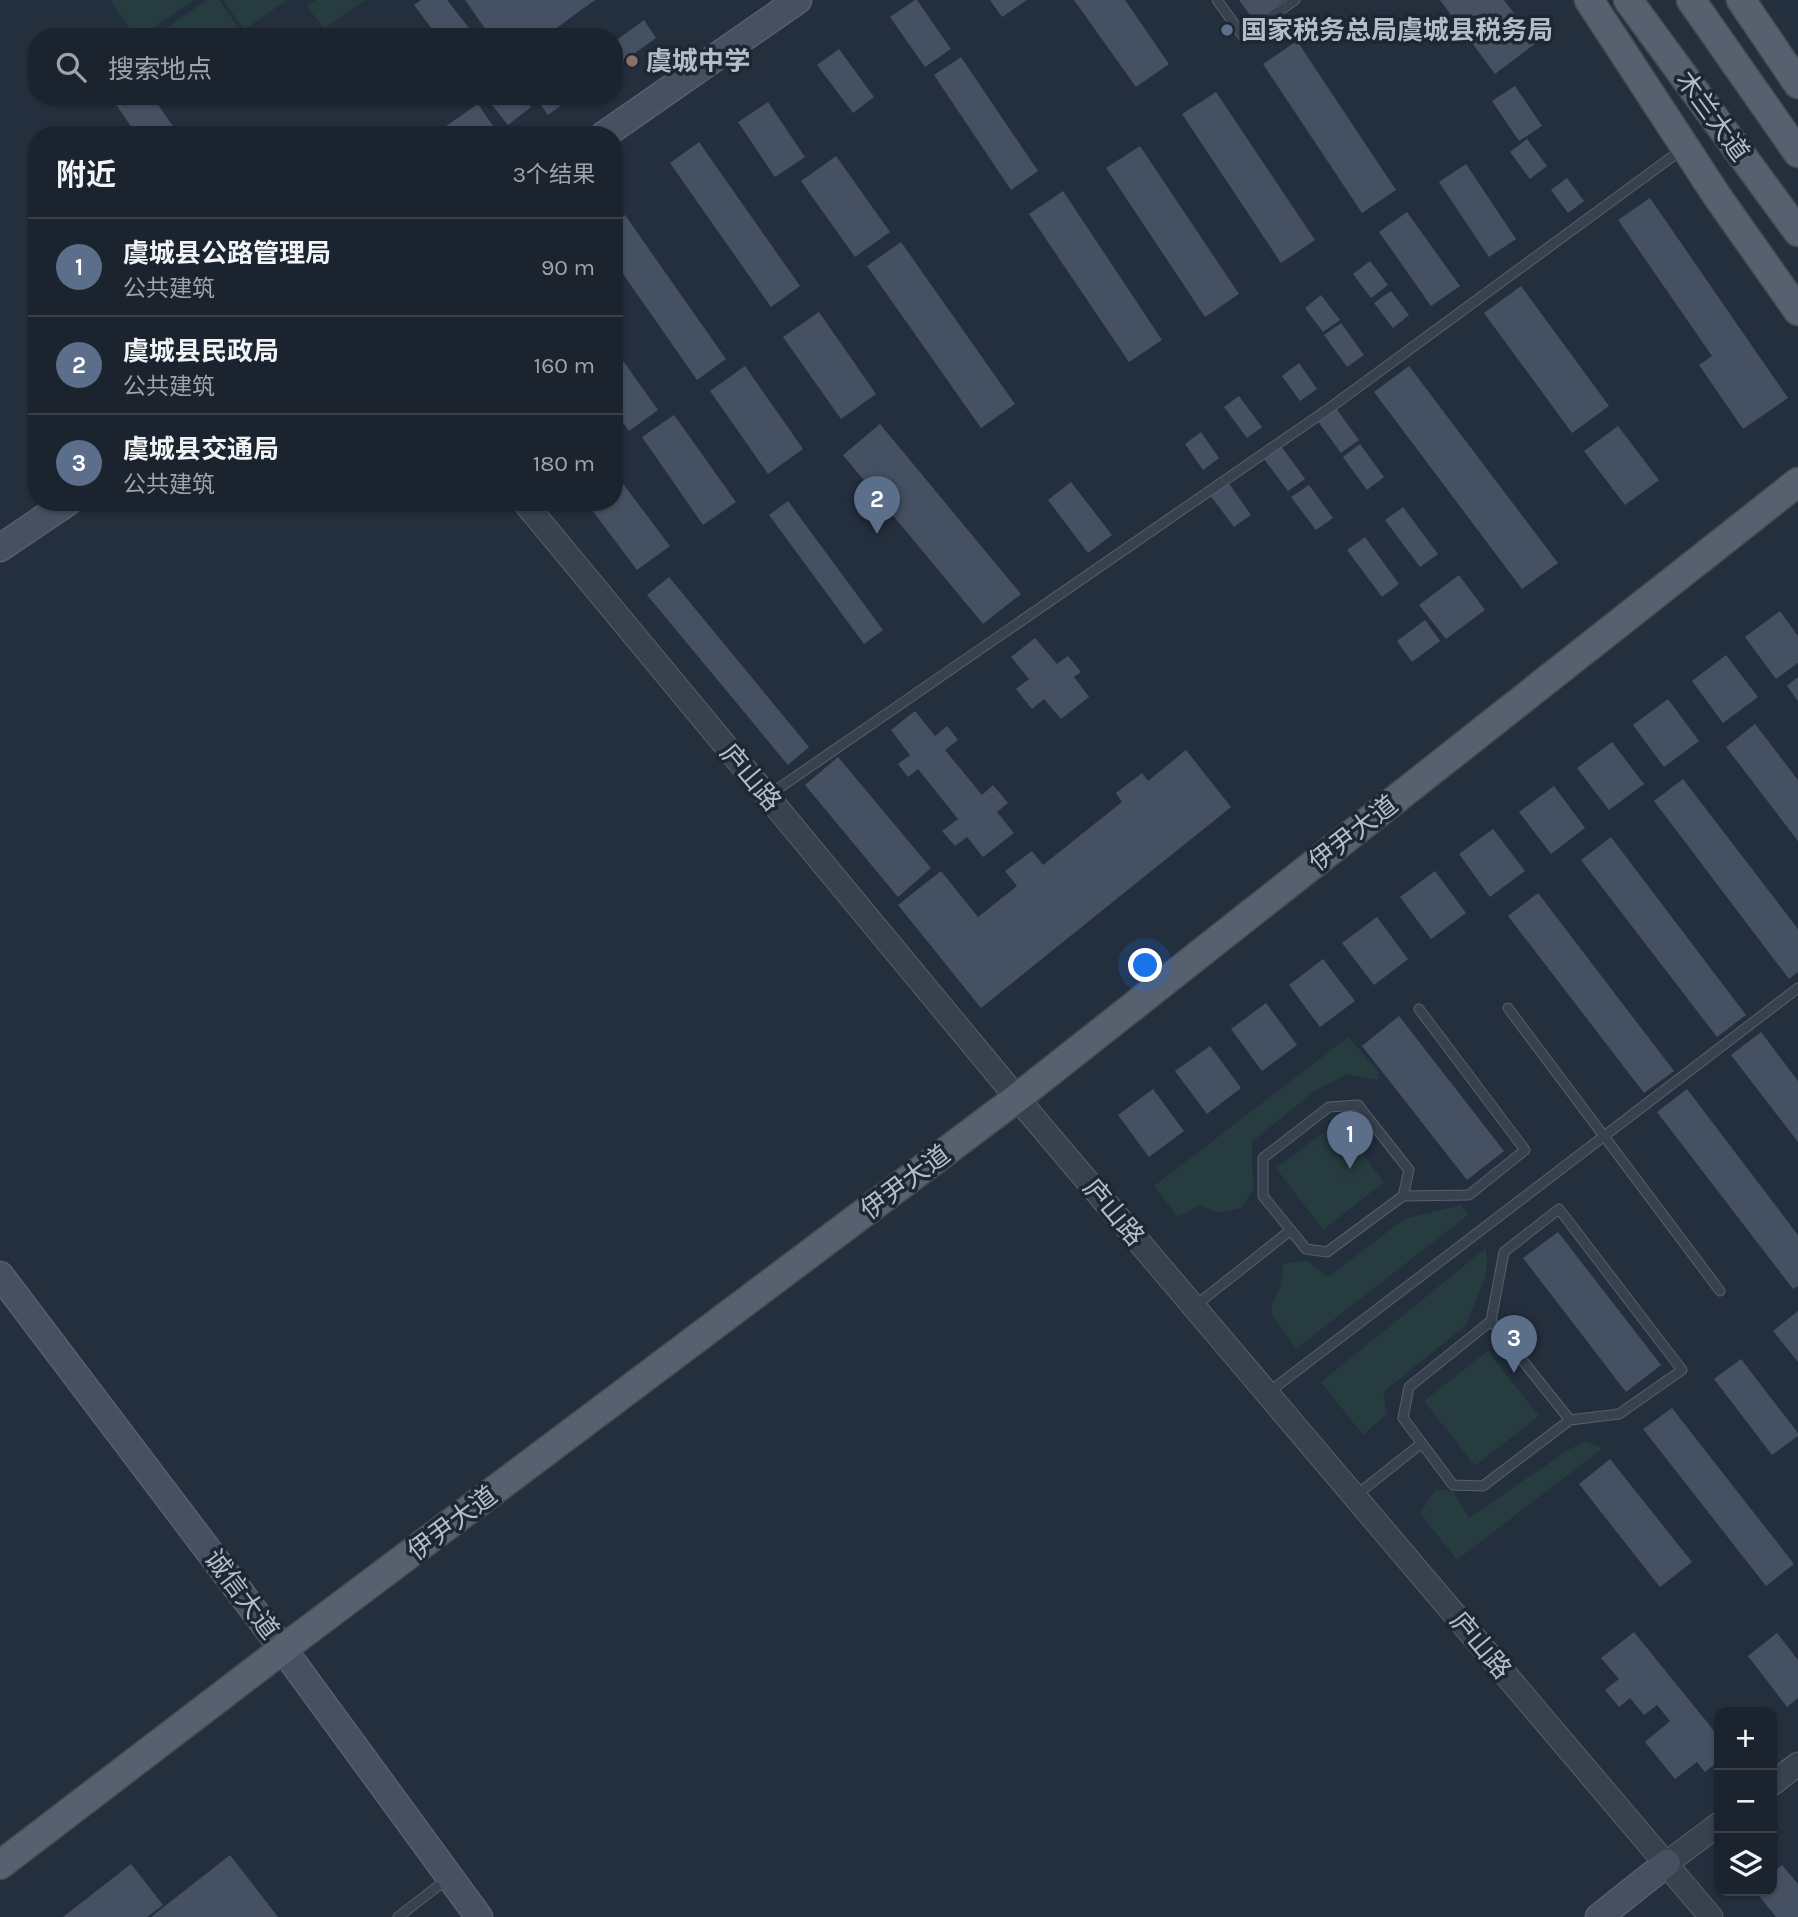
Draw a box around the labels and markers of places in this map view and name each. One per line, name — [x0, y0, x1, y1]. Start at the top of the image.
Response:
place label: 国家税务总局虞城县税务局 — [1241, 15, 1553, 46]
marker: 国家税务总局虞城县税务局 — [1219, 22, 1235, 38]
place label: 虞城中学 — [646, 46, 750, 77]
marker: 虞城中学 — [624, 53, 640, 69]
pin: 2 — [854, 476, 900, 534]
pin: 1 — [1327, 1111, 1373, 1169]
pin: 3 — [1491, 1315, 1537, 1373]

